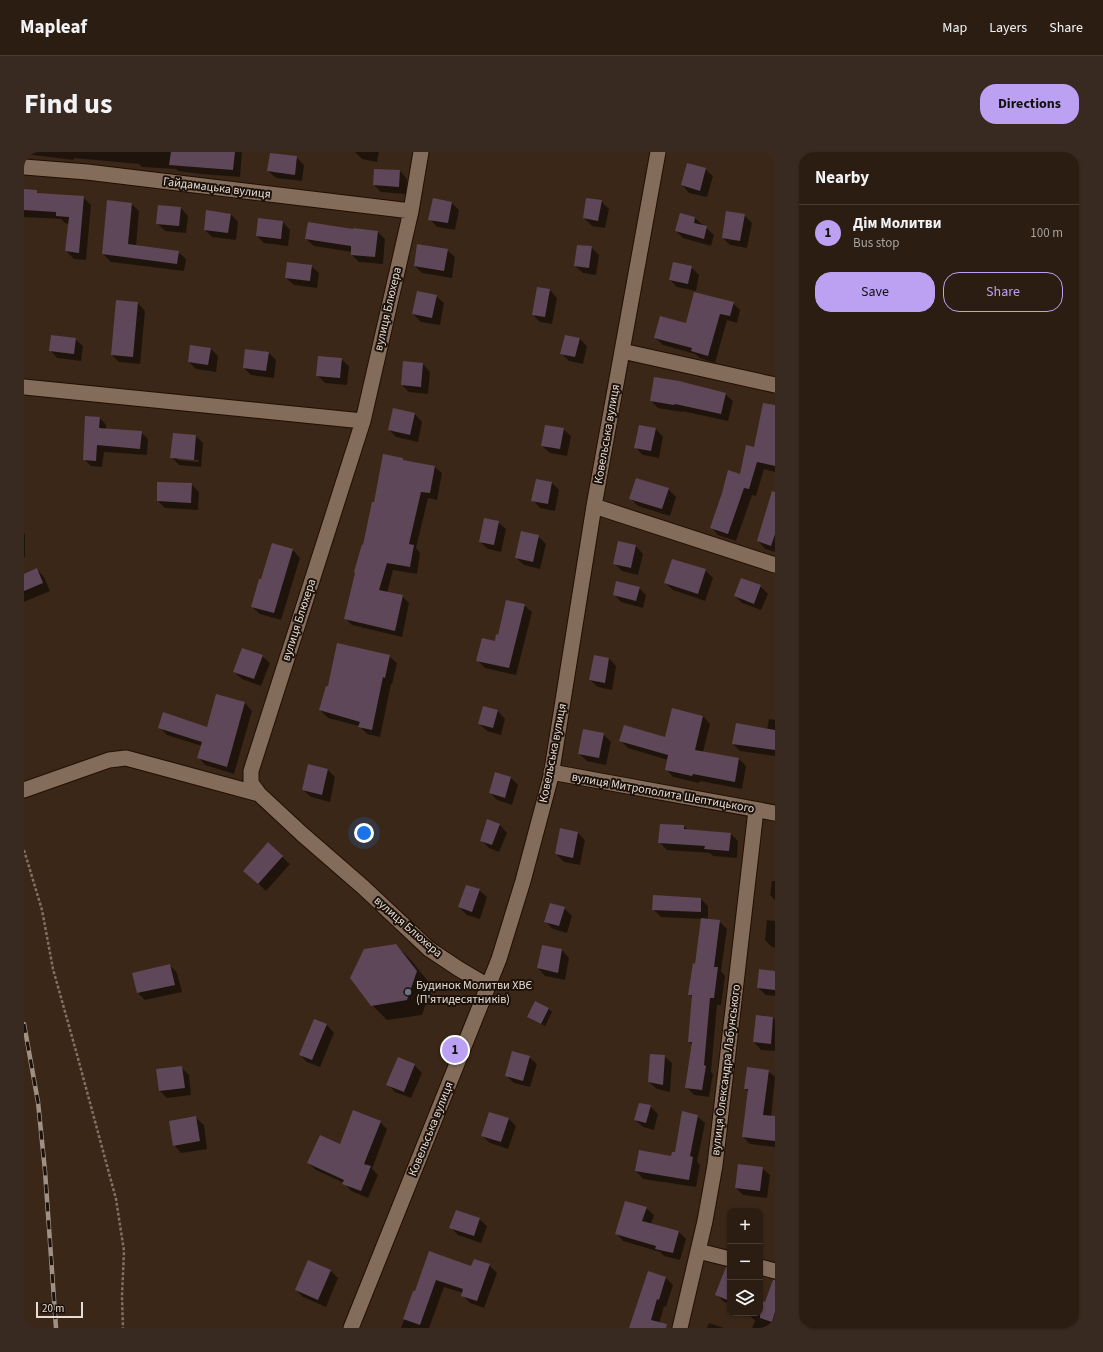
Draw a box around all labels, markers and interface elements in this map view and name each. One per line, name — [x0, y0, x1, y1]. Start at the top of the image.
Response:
text: Mapleaf — [20, 14, 87, 41]
text: Map — [942, 18, 967, 38]
text: Layers — [989, 18, 1027, 38]
text: Share — [1049, 18, 1083, 38]
text: Find us — [24, 84, 112, 124]
button: Directions — [980, 84, 1079, 124]
text: Nearby — [815, 166, 869, 190]
street label: Гайдамацька вулиця — [162, 173, 272, 203]
text: Дім Молитви — [853, 213, 941, 234]
text: 1 — [825, 224, 831, 242]
text: 100 m — [1030, 224, 1063, 242]
text: Bus stop — [853, 234, 899, 252]
street label: вулиця Блюхера — [370, 265, 406, 353]
button: Save — [815, 272, 935, 312]
button: Share — [943, 272, 1063, 312]
street label: Ковельська вулиця — [590, 383, 624, 485]
street label: вулиця Блюхера — [278, 577, 320, 663]
street label: Ковельська вулиця — [535, 702, 571, 804]
street label: вулиця Митрополита Шептицького — [570, 769, 756, 817]
your location — [354, 823, 374, 843]
street label: вулиця Блюхера — [370, 892, 446, 962]
place label: Будинок Молитви ХВЄ (П'ятидесятників) — [416, 977, 532, 1008]
street label: вулиця Олександра Лабунського — [707, 983, 745, 1157]
marker: Будинок Молитви ХВЄ (П'ятидесятників) — [403, 987, 413, 997]
pin: 1 — [442, 1035, 468, 1065]
street label: Ковельська вулиця — [404, 1079, 458, 1179]
map controls — [727, 1208, 763, 1316]
button: + — [727, 1208, 763, 1244]
button: − — [727, 1244, 763, 1280]
button: layers — [727, 1280, 763, 1316]
scale bar — [36, 1300, 83, 1319]
text: 20 m — [42, 1301, 64, 1316]

